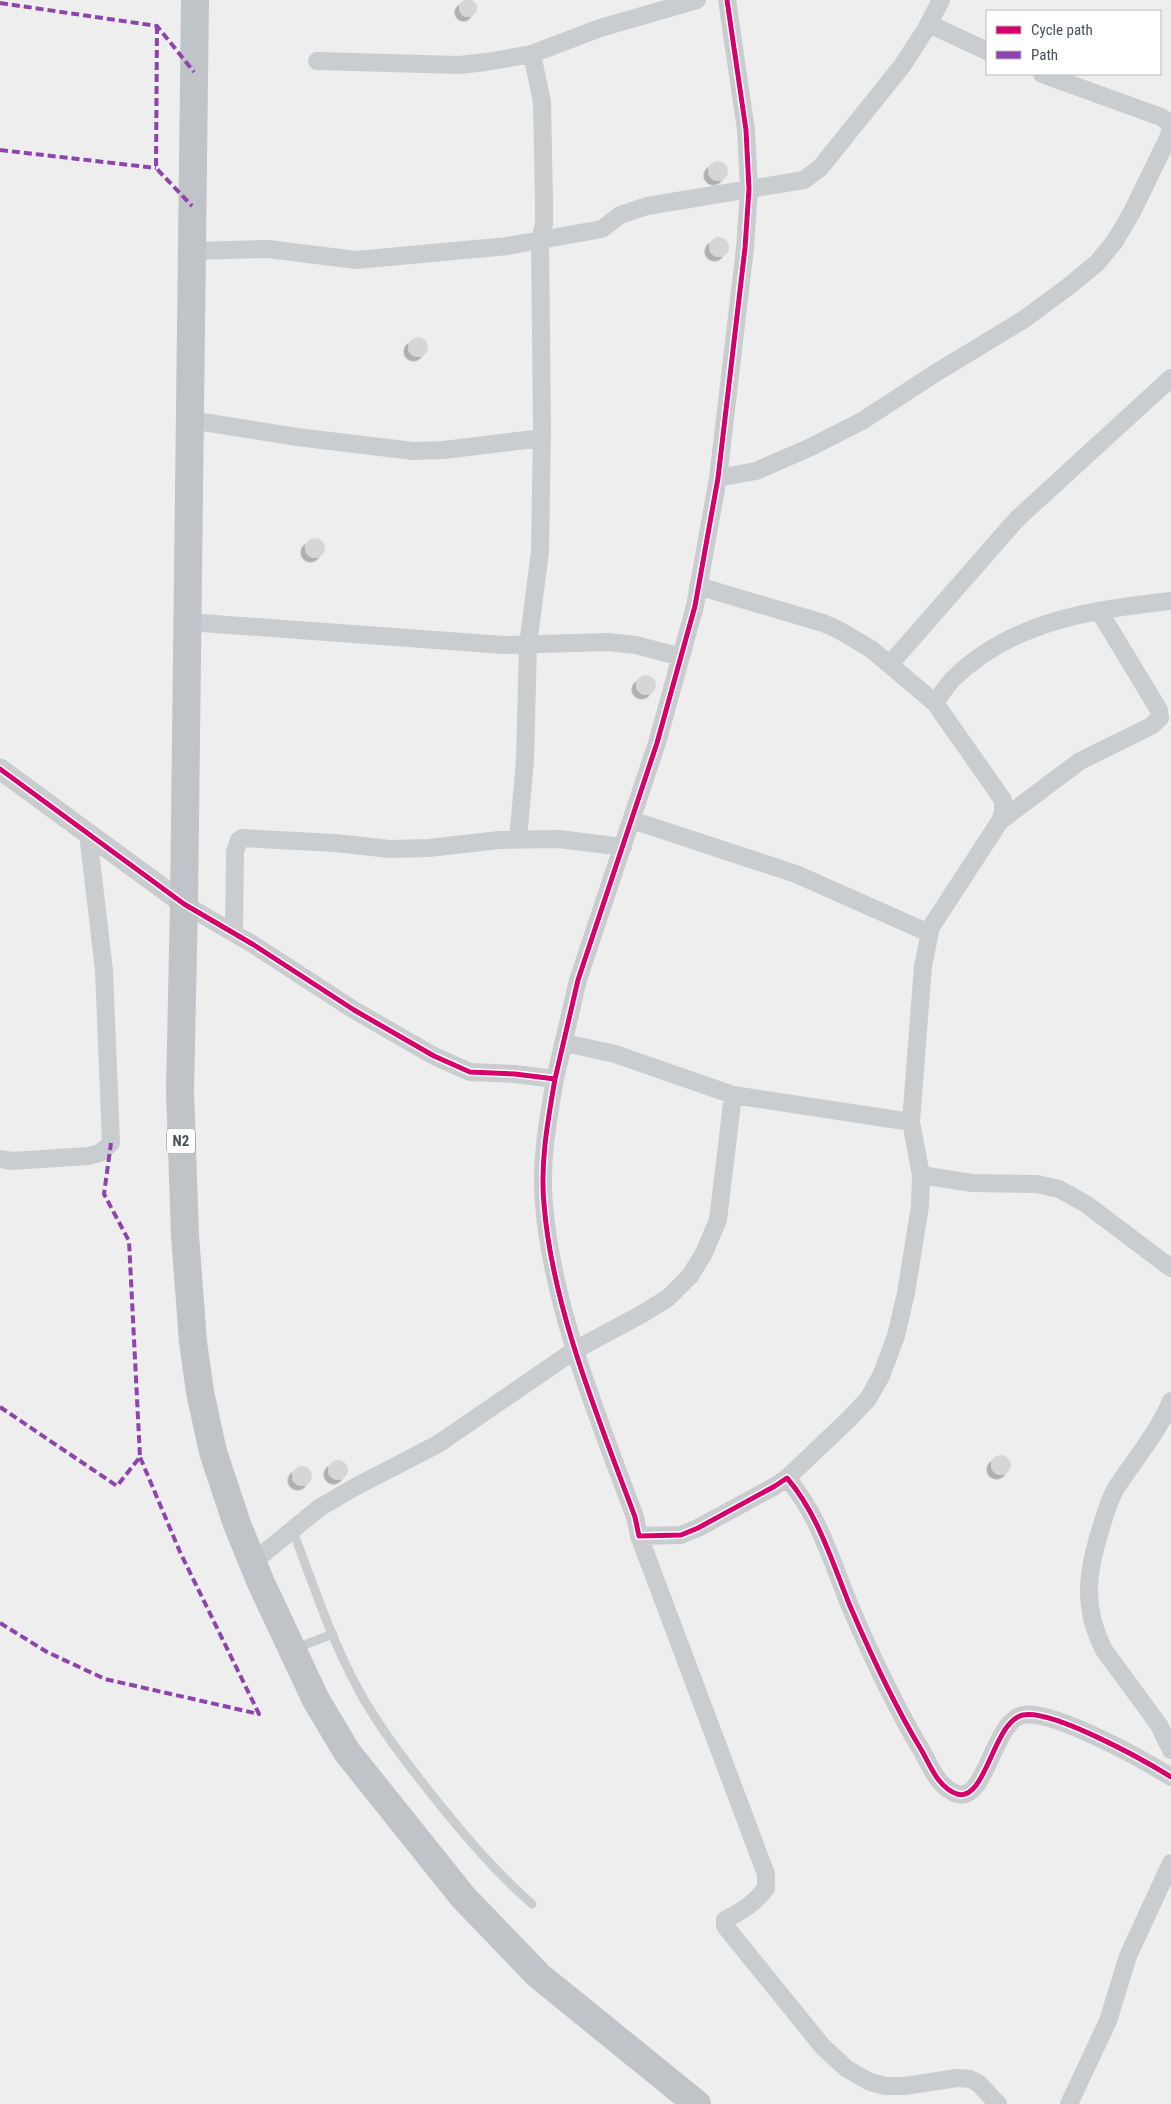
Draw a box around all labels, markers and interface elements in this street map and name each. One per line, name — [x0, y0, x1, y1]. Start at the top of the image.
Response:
legend — [986, 10, 1161, 75]
text: Cycle path — [1031, 21, 1093, 39]
text: Path — [1031, 46, 1058, 64]
road number: N2 — [167, 1128, 195, 1154]

